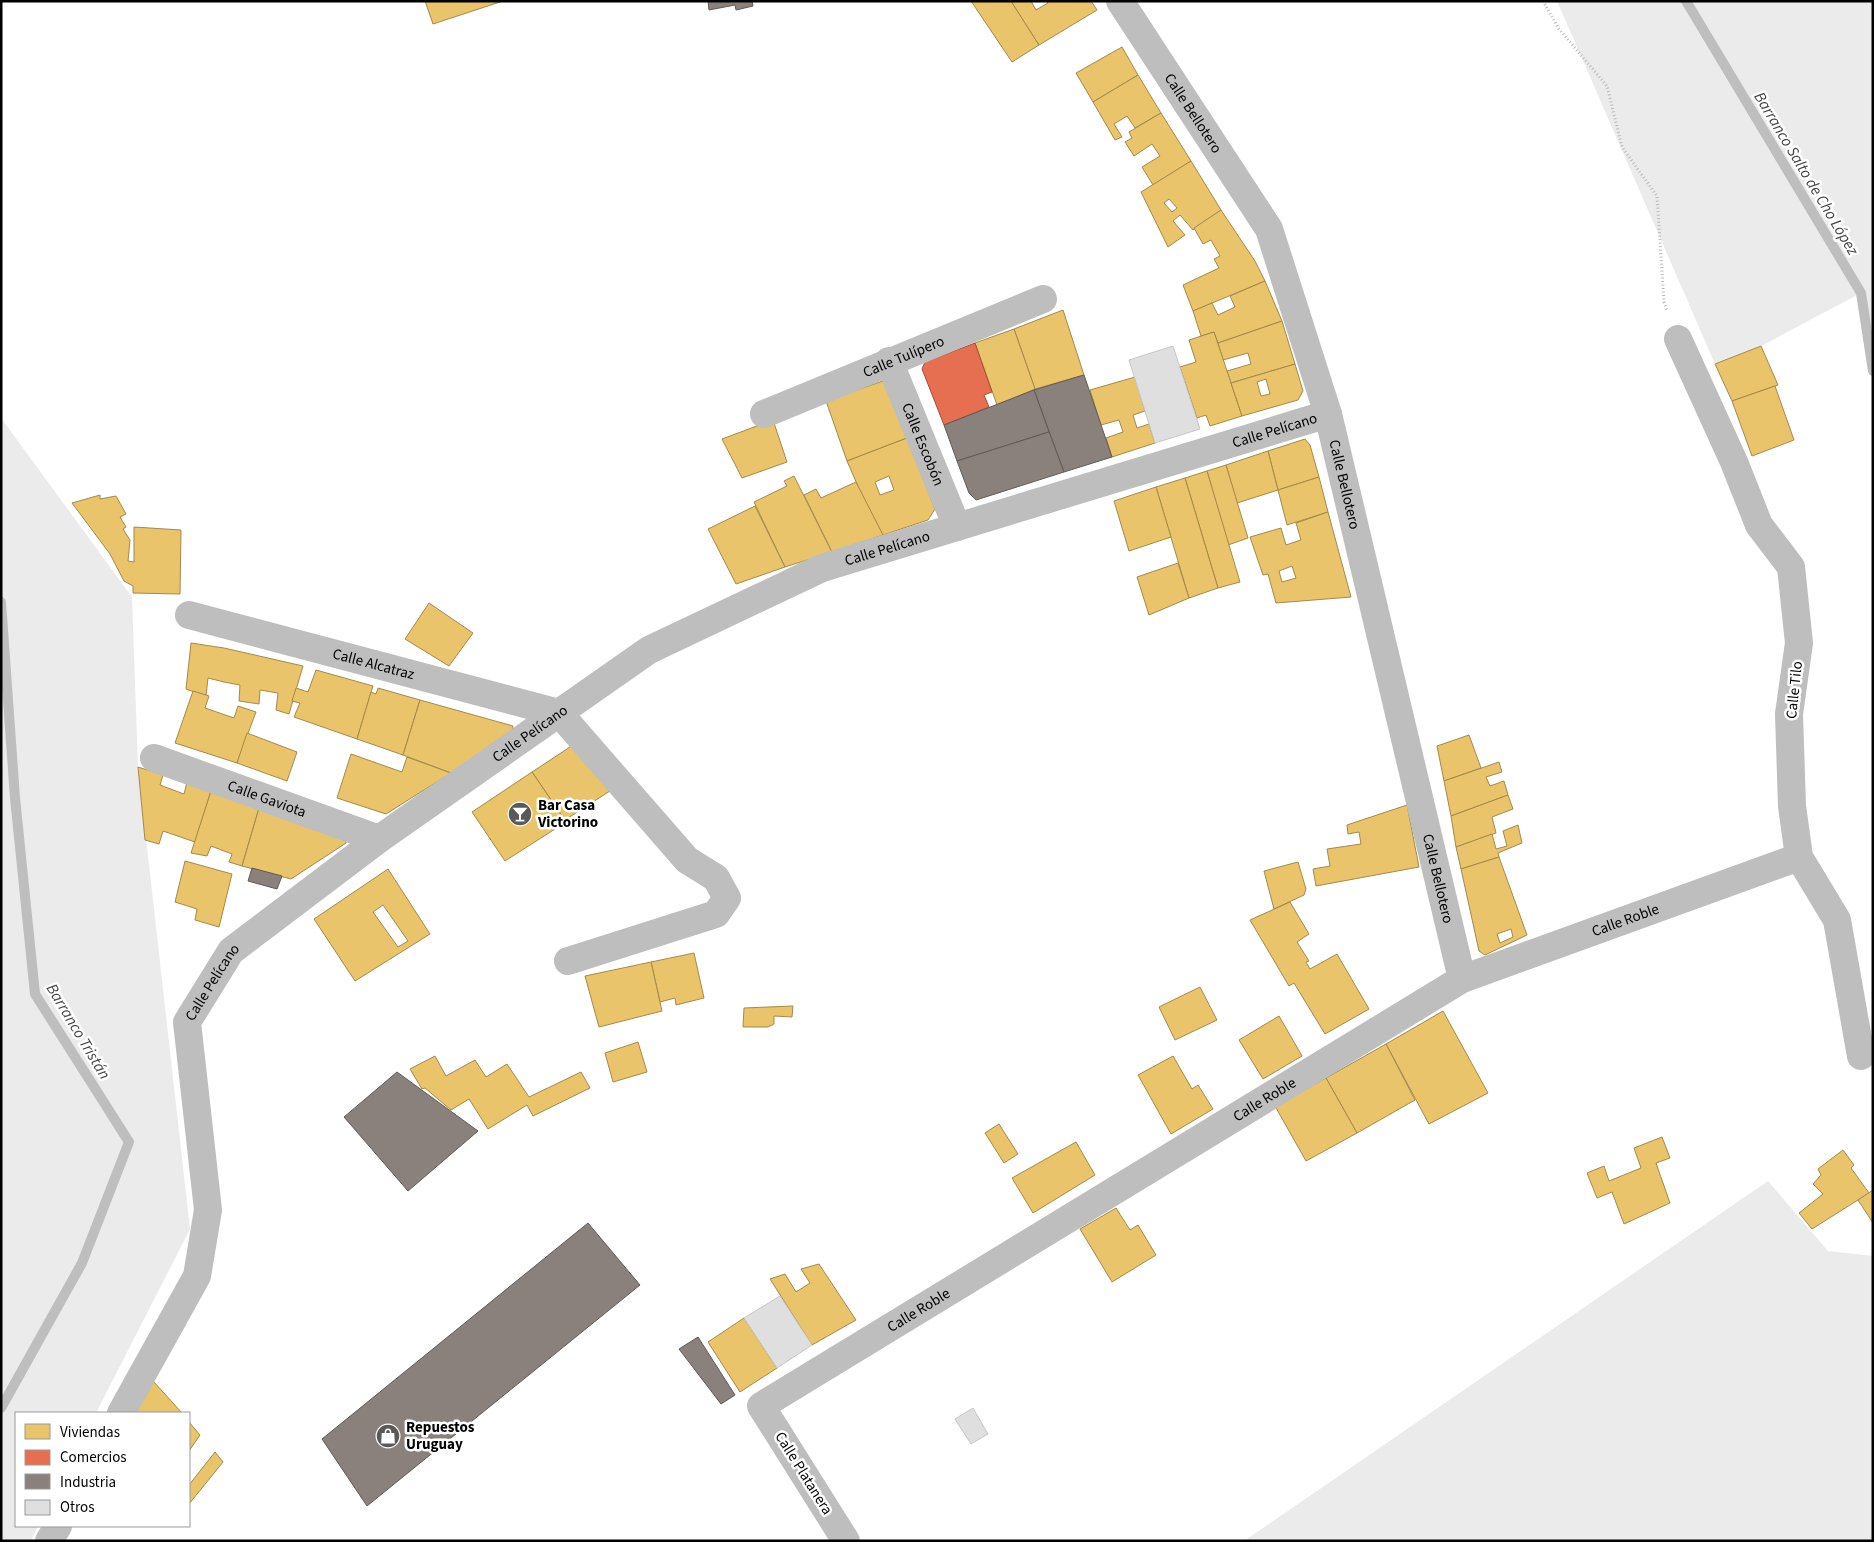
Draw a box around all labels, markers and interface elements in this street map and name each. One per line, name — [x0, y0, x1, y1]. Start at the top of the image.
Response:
street label: Calle Bellotero — [1159, 69, 1227, 158]
water label: Barranco Salto de Cho López — [1749, 88, 1864, 260]
street label: Calle Tulípero — [860, 331, 948, 383]
street label: Calle Escobón — [896, 400, 949, 489]
street label: Calle Pelícano — [1230, 408, 1320, 454]
street label: Calle Bellotero — [1323, 438, 1365, 532]
street label: Calle Pelícano — [842, 526, 932, 572]
street label: Calle Alcatraz — [330, 643, 417, 685]
street label: Calle Tilo — [1781, 660, 1808, 720]
street label: Calle Pelícano — [488, 700, 572, 768]
street label: Calle Gaviota — [225, 775, 309, 823]
place label: Bar Casa Victorino — [537, 795, 598, 833]
bar icon: Bar Casa Victorino — [507, 801, 533, 827]
street label: Calle Bellotero — [1417, 832, 1458, 926]
street label: Calle Roble — [1589, 899, 1662, 942]
street label: Calle Pelícano — [180, 938, 244, 1025]
water label: Barranco Tristán — [41, 979, 115, 1084]
street label: Calle Roble — [1229, 1073, 1300, 1127]
street label: Calle Roble — [883, 1283, 954, 1338]
legend — [15, 1412, 190, 1527]
place label: Repuestos Uruguay — [406, 1417, 475, 1455]
text: Viviendas — [60, 1422, 120, 1443]
shop icon: Repuestos Uruguay — [375, 1423, 401, 1449]
street label: Calle Platanera — [770, 1428, 837, 1519]
text: Comercios — [60, 1447, 127, 1468]
text: Industria — [60, 1472, 116, 1493]
text: Otros — [60, 1497, 94, 1518]

